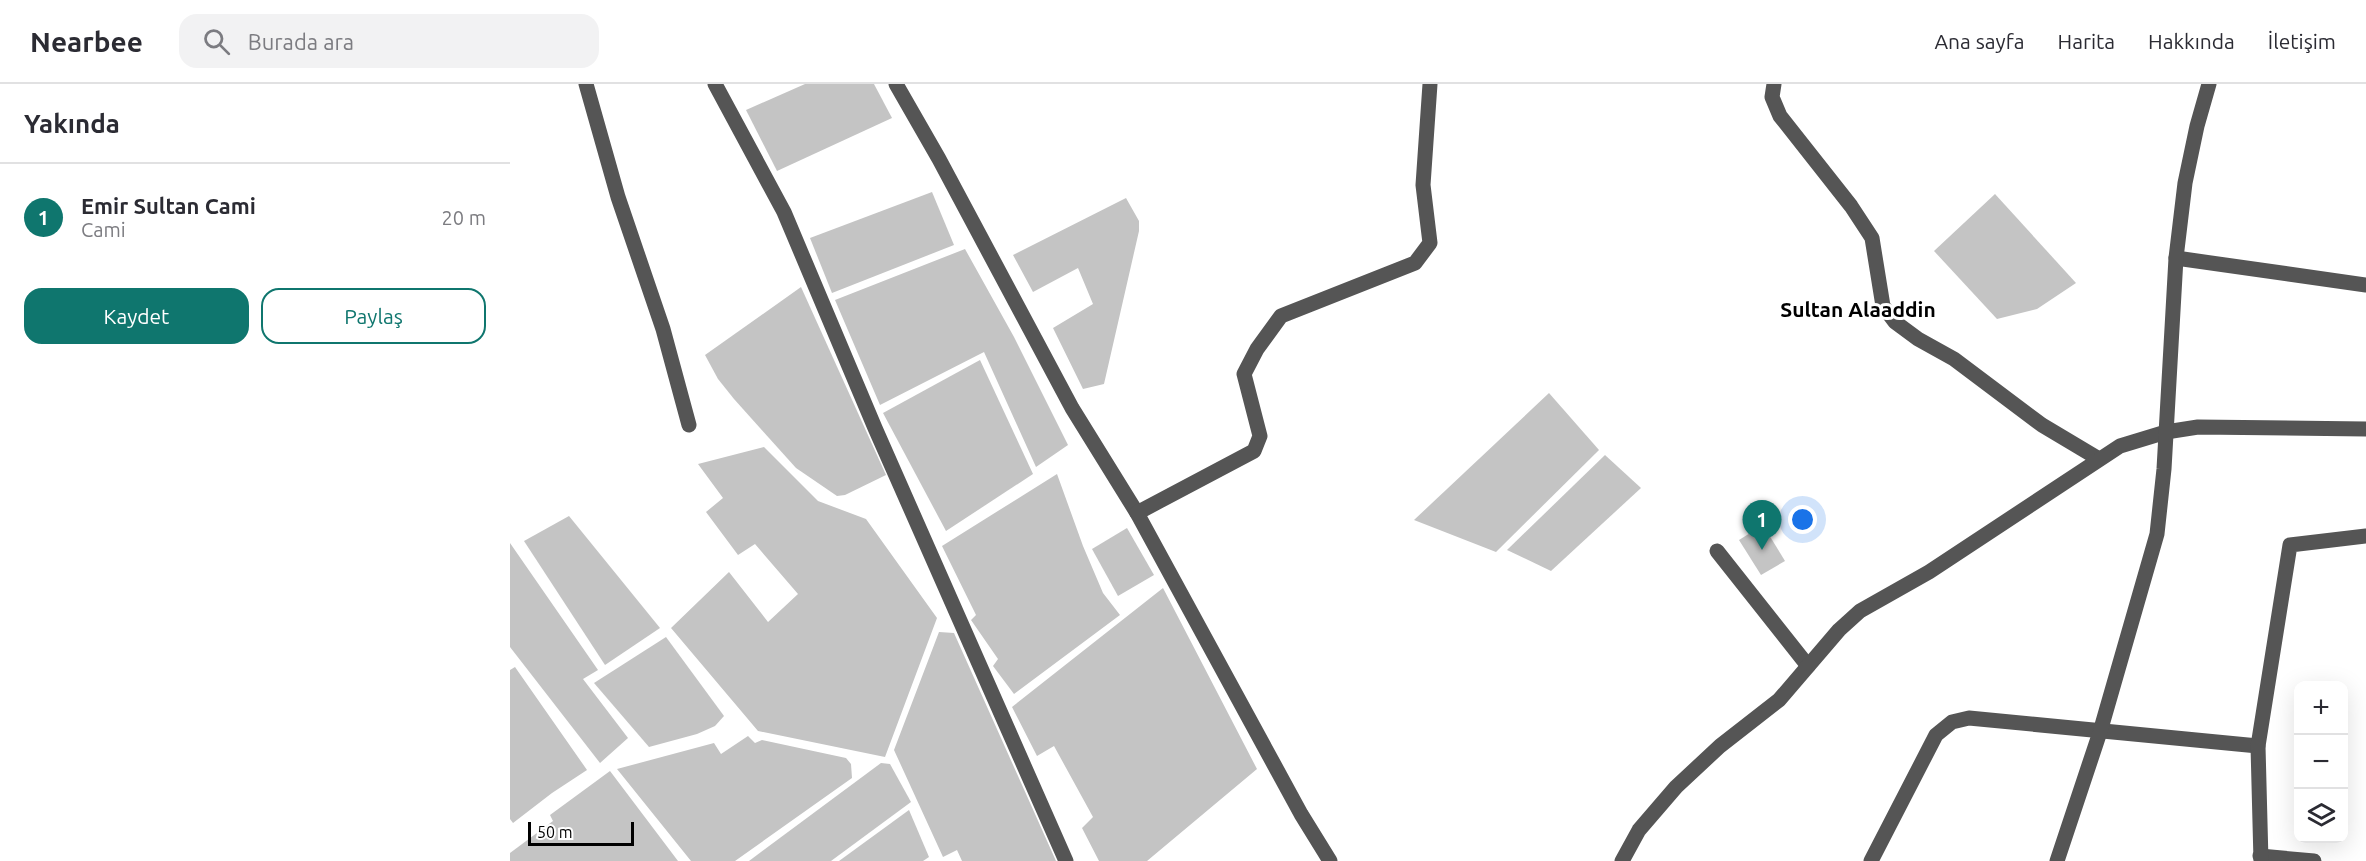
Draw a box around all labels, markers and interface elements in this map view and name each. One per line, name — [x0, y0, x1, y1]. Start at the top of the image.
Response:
search box — [179, 14, 599, 68]
icon: search — [200, 25, 233, 58]
text: Nearbee — [30, 26, 143, 57]
text: Burada ara — [248, 29, 354, 54]
text: Ana sayfa — [1934, 29, 2025, 53]
text: Harita — [2058, 29, 2115, 53]
text: Hakkında — [2148, 29, 2235, 53]
text: İletişim — [2268, 29, 2336, 53]
text: Yakında — [24, 109, 120, 138]
text: Emir Sultan Cami — [81, 193, 256, 218]
text: 1 — [38, 206, 49, 229]
text: 20 m — [442, 206, 486, 229]
text: Cami — [81, 218, 126, 241]
button: Kaydet — [24, 288, 249, 344]
button: Paylaş — [261, 288, 486, 344]
district label: Sultan Alaaddin — [1780, 297, 1936, 321]
pin: 1 — [1742, 500, 1782, 550]
your location — [1788, 505, 1817, 534]
map controls — [2294, 681, 2348, 843]
button: + — [2294, 681, 2348, 735]
button: − — [2294, 735, 2348, 789]
button: layers — [2294, 789, 2348, 843]
scale bar — [528, 819, 634, 846]
text: 50 m — [537, 823, 573, 841]

